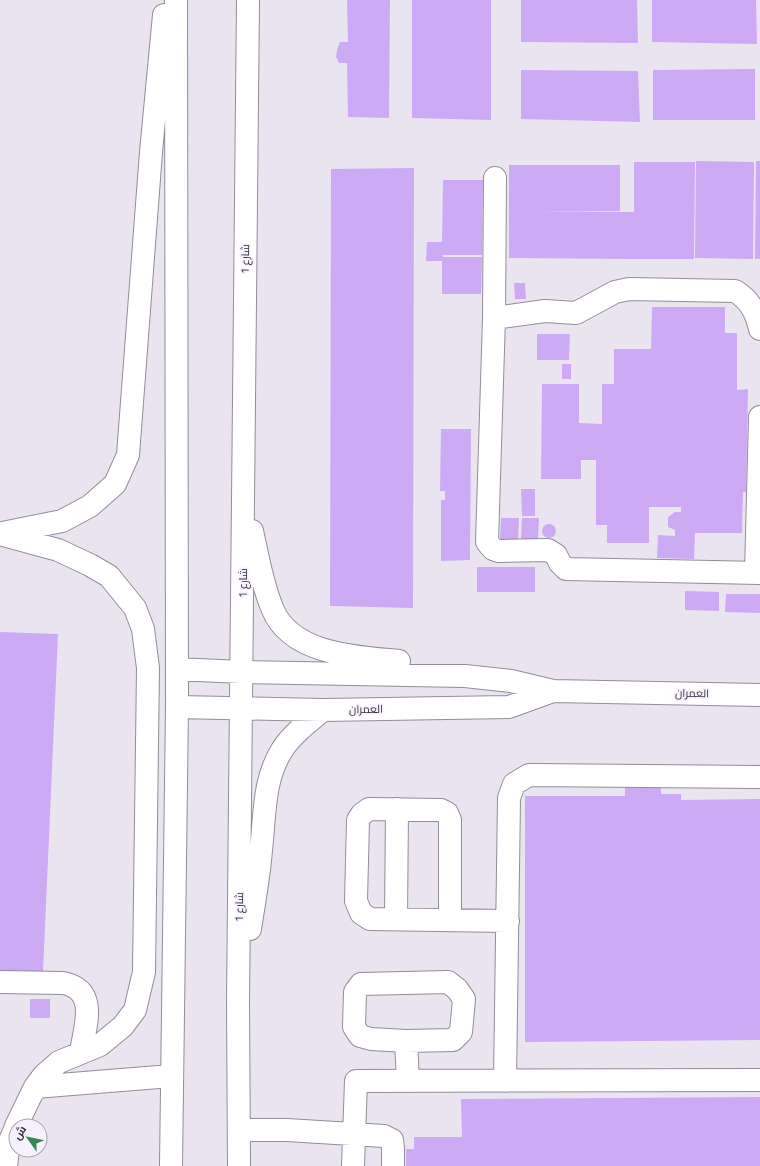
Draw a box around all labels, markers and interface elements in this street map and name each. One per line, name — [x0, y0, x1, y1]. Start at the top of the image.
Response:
street label: شارع 1 — [237, 244, 253, 274]
street label: شارع 1 — [235, 568, 251, 598]
street label: العمران — [675, 685, 709, 701]
street label: العمران — [349, 701, 383, 717]
street label: شارع 1 — [231, 892, 247, 922]
north arrow — [8, 1118, 48, 1158]
text: ش — [9, 1122, 30, 1143]

